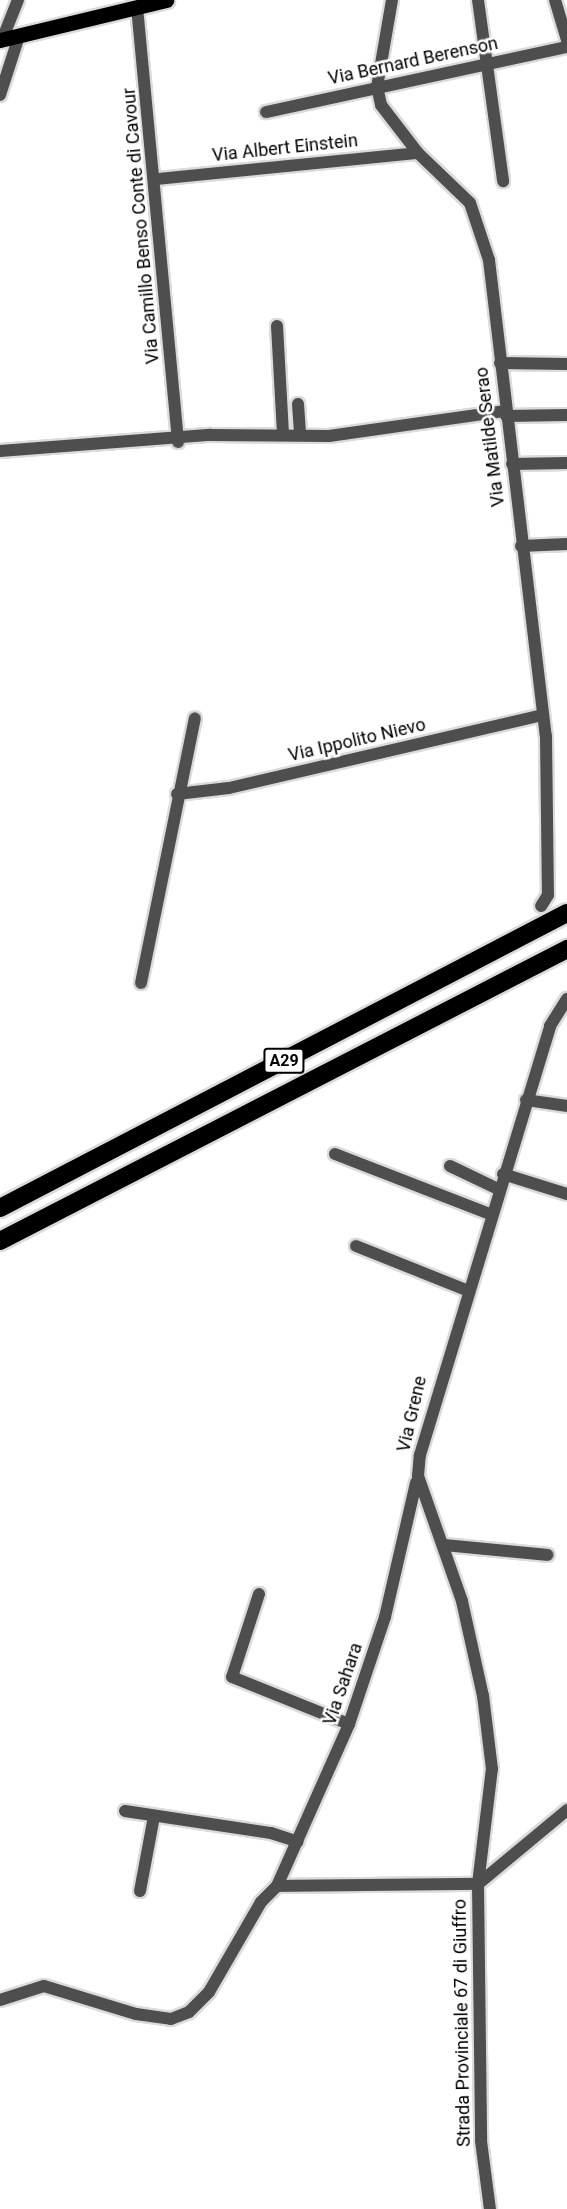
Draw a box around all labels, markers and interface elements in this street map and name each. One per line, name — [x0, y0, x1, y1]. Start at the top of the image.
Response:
street label: Via Bernard Berenson — [326, 32, 500, 90]
street label: Via Camillo Benso Conte di Cavour — [118, 87, 164, 365]
street label: Via Albert Einstein — [211, 130, 359, 166]
street label: Via Matilde Serao — [471, 366, 509, 508]
street label: Via Ippolito Nievo — [286, 714, 428, 766]
road number: A29 — [263, 1048, 305, 1074]
street label: Via Grene — [393, 1374, 431, 1454]
street label: Via Sahara — [319, 1640, 367, 1728]
street label: Strada Provinciale 67 di Giuffro — [449, 1899, 475, 2147]

